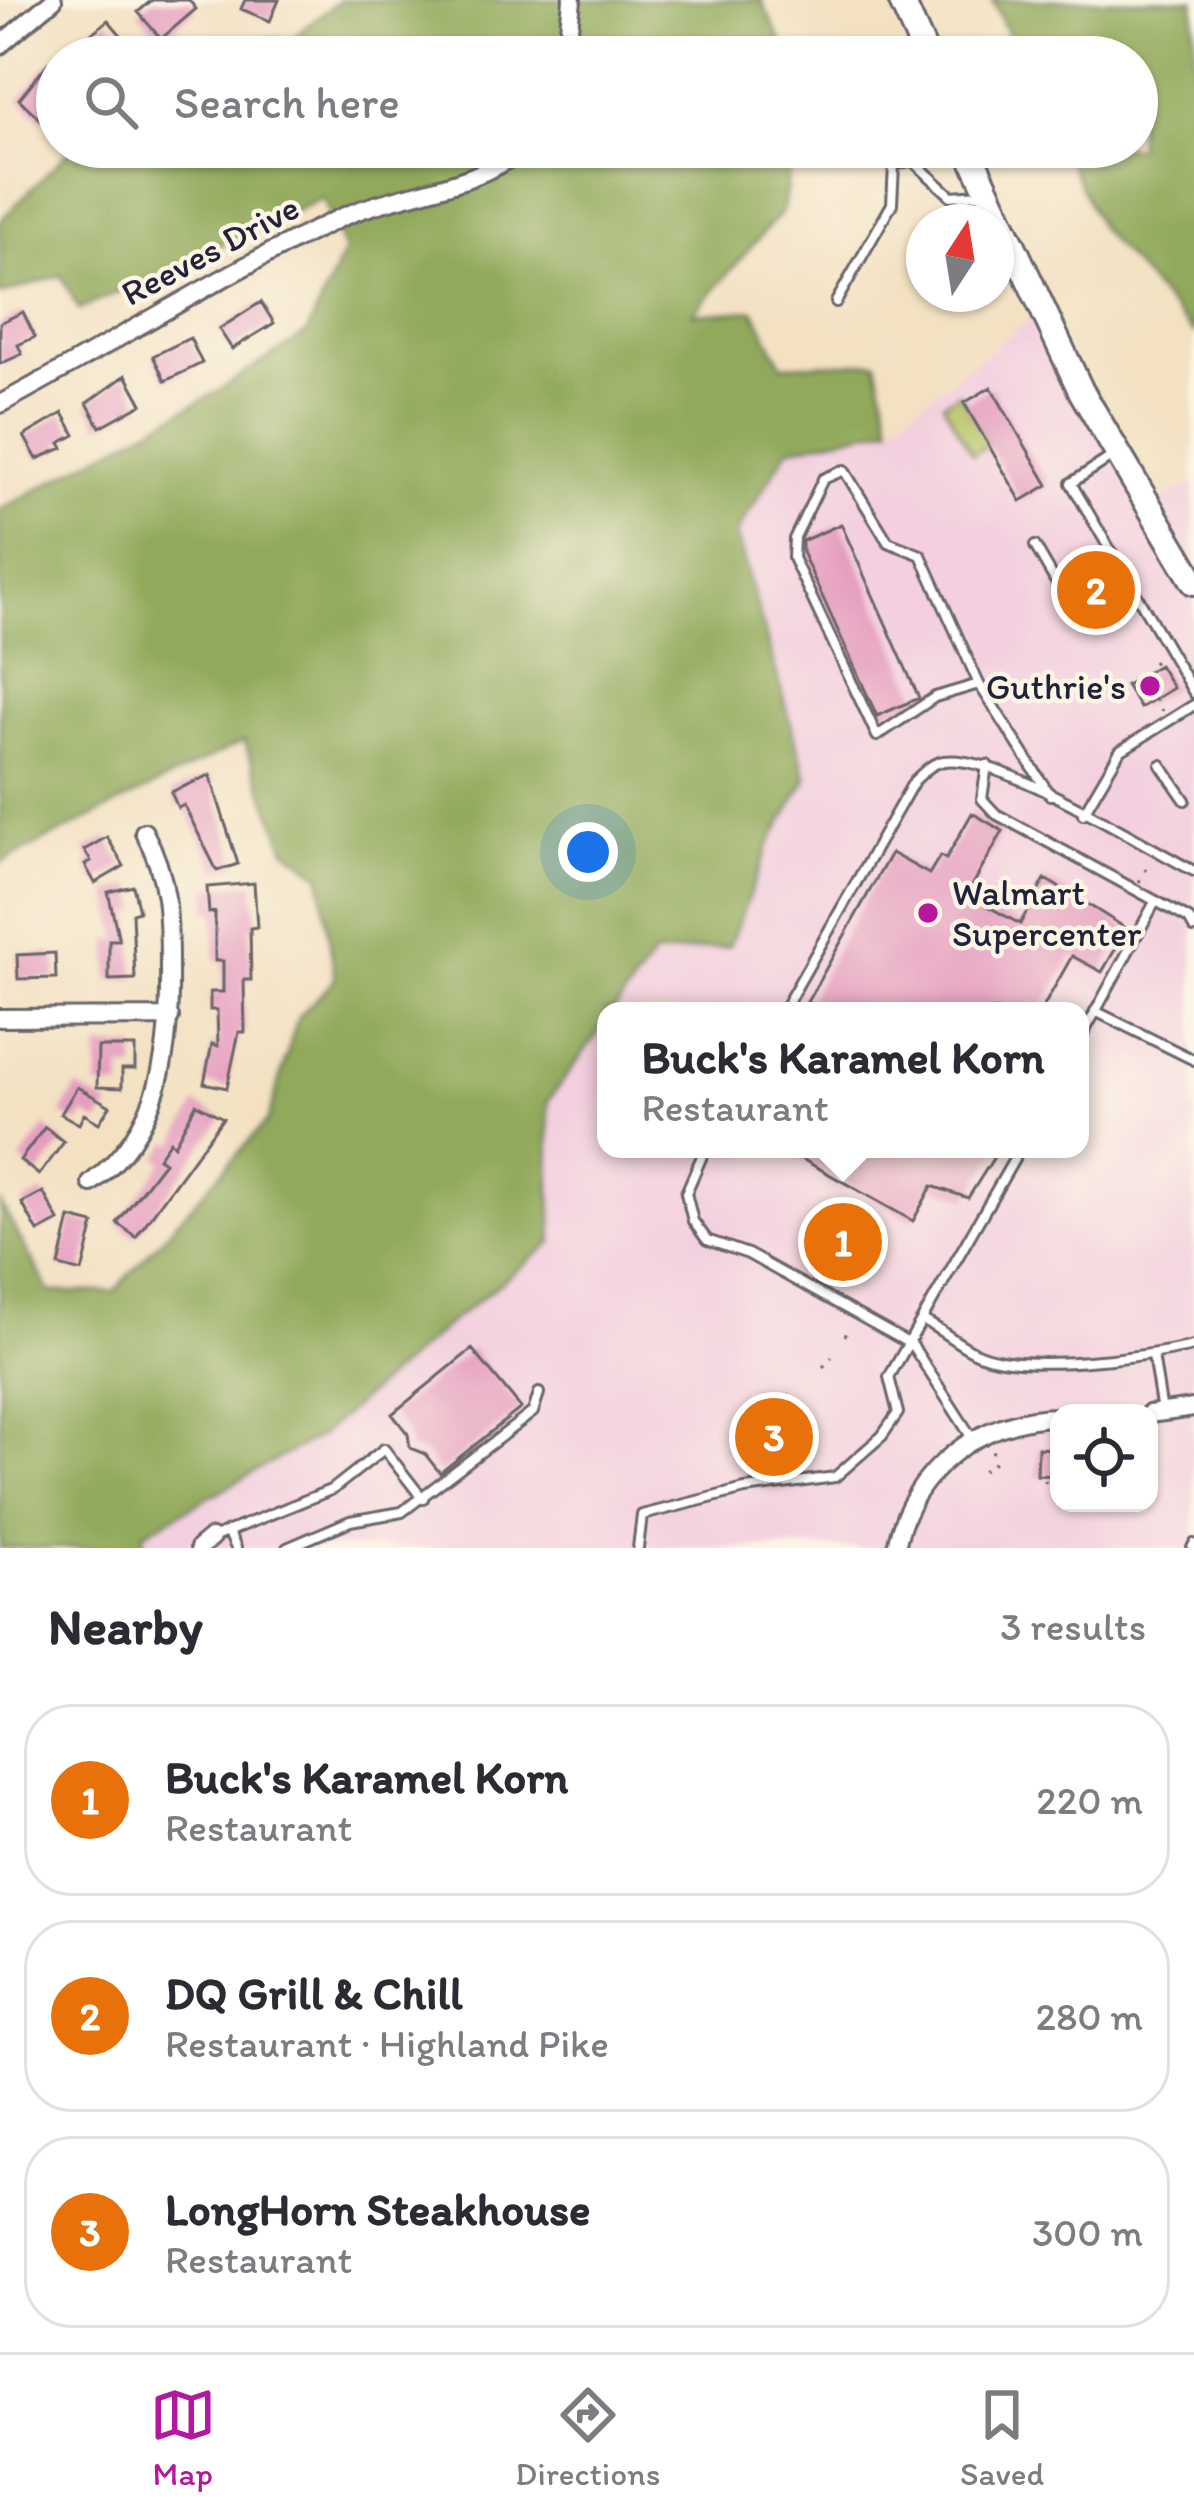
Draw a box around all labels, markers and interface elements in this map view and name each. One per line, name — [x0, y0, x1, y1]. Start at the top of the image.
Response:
search box — [36, 36, 1158, 168]
icon: search — [78, 69, 144, 135]
text: Search here — [174, 75, 400, 129]
street label: Reeves Drive — [114, 185, 306, 315]
north arrow — [906, 204, 1014, 312]
pin: 2 — [1057, 545, 1135, 635]
place label: Guthrie's — [986, 665, 1126, 708]
marker: Guthrie's — [1137, 673, 1163, 699]
your location — [558, 822, 618, 882]
place label: Walmart Supercenter — [952, 871, 1142, 955]
marker: Walmart Supercenter — [915, 900, 941, 926]
popup — [597, 1002, 1089, 1158]
text: Buck's Karamel Korn — [641, 1030, 1045, 1084]
text: Restaurant — [641, 1084, 829, 1131]
pin: 1 — [804, 1197, 882, 1287]
pin: 3 — [735, 1392, 813, 1482]
map controls — [1050, 1404, 1158, 1512]
button: locate — [1050, 1404, 1158, 1512]
text: Nearby — [48, 1596, 203, 1657]
text: 3 results — [1000, 1603, 1146, 1650]
text: Buck's Karamel Korn — [165, 1750, 568, 1804]
text: 1 — [81, 1777, 99, 1824]
text: 220 m — [1036, 1777, 1143, 1824]
text: Restaurant — [165, 1804, 352, 1851]
text: DQ Grill & Chill — [165, 1966, 463, 2020]
text: 2 — [80, 1993, 100, 2040]
text: 280 m — [1036, 1993, 1143, 2040]
text: Restaurant · Highland Pike — [165, 2020, 609, 2067]
text: LongHorn Steakhouse — [165, 2182, 591, 2236]
text: 3 — [79, 2209, 101, 2256]
text: 300 m — [1032, 2209, 1143, 2256]
text: Restaurant — [165, 2236, 352, 2283]
tab: Map — [150, 2382, 216, 2493]
tab: Directions — [515, 2382, 660, 2493]
tab: Saved — [960, 2382, 1044, 2493]

